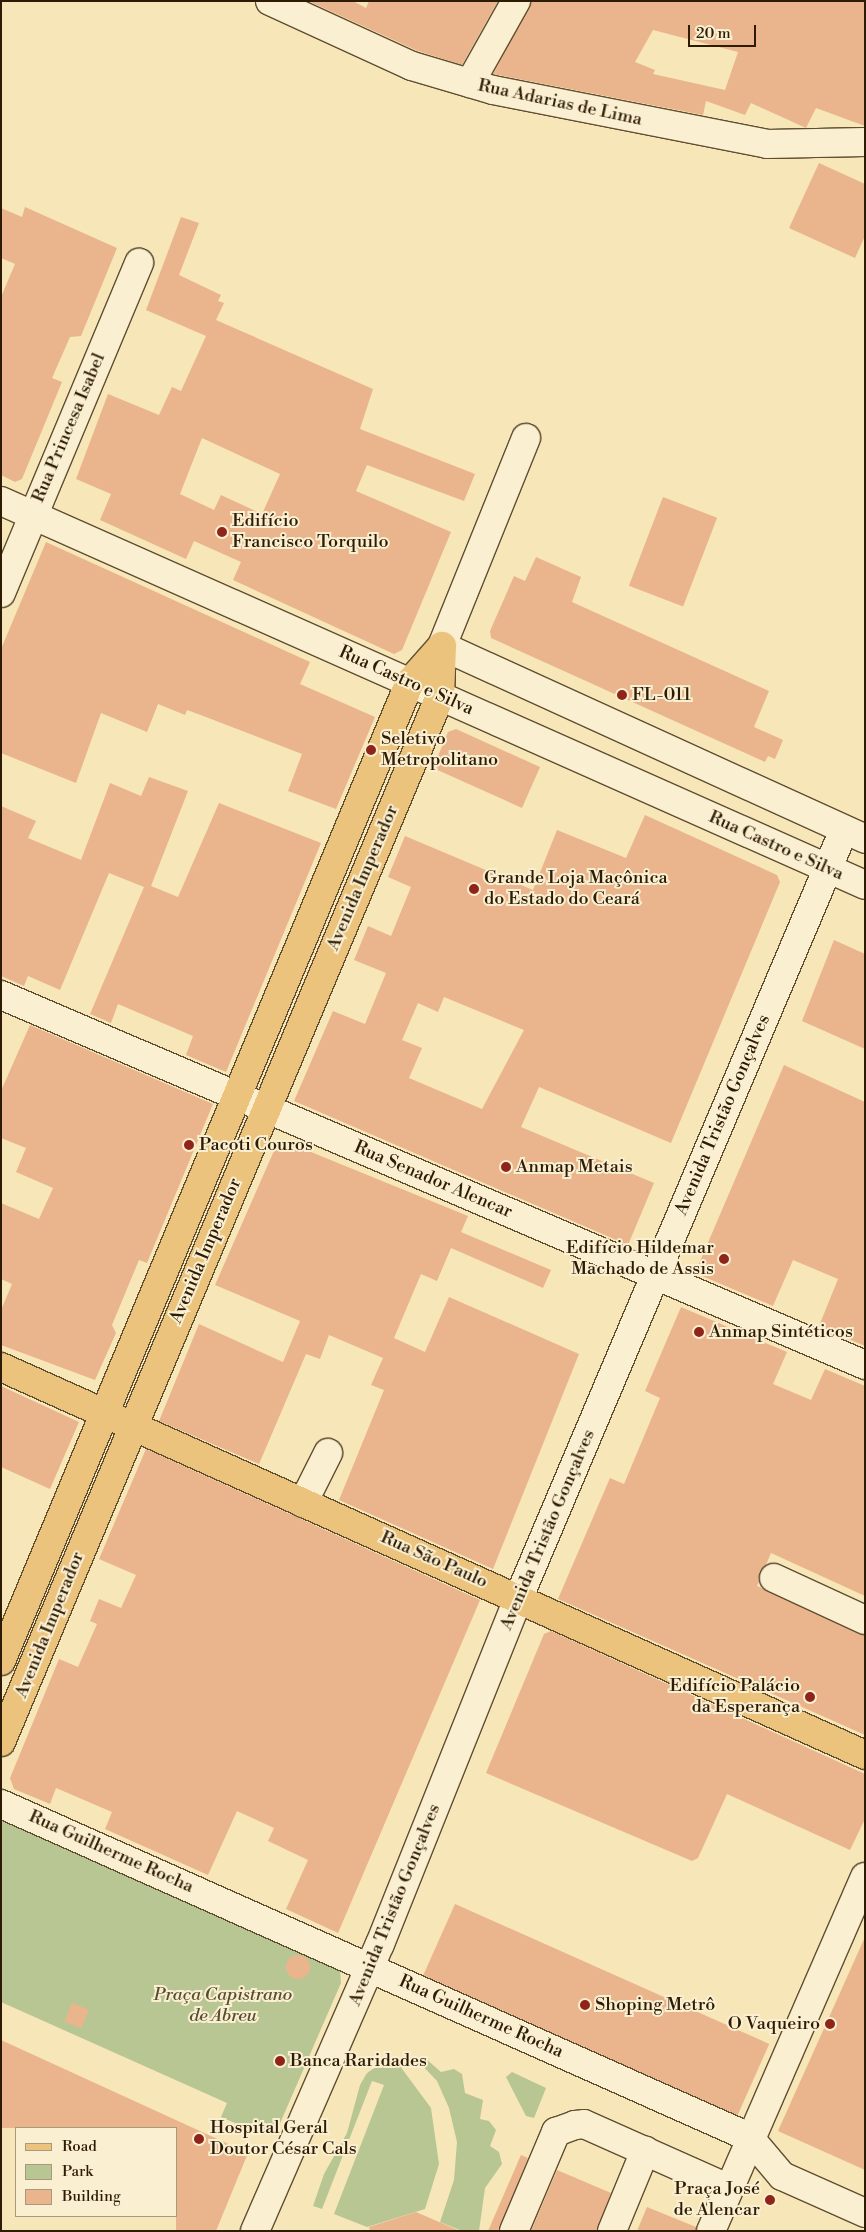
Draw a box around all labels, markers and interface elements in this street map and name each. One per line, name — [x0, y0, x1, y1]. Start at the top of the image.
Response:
scale bar — [691, 15, 758, 47]
text: 20 m — [696, 24, 731, 43]
street label: Rua Adarias de Lima — [476, 75, 644, 131]
street label: Rua Princesa Isabel — [28, 350, 110, 506]
place label: Edifício Francisco Torquilo — [232, 511, 389, 554]
marker: Edifício Francisco Torquilo — [216, 526, 228, 538]
street label: Rua Castro e Silva — [335, 642, 477, 720]
place label: FL-011 — [632, 684, 691, 706]
marker: FL-011 — [616, 689, 628, 701]
place label: Seletivo Metropolitano — [381, 729, 498, 772]
marker: Seletivo Metropolitano — [365, 744, 377, 756]
street label: Avenida Imperador — [323, 802, 403, 954]
street label: Rua Castro e Silva — [705, 807, 847, 885]
place label: Grande Loja Maçônica do Estado do Ceará — [484, 868, 668, 911]
marker: Grande Loja Maçônica do Estado do Ceará — [468, 883, 480, 895]
street label: Avenida Tristão Gonçalves — [671, 1011, 775, 1219]
place label: Pacoti Couros — [199, 1134, 313, 1156]
street label: Rua Senador Alencar — [351, 1137, 515, 1223]
marker: Pacoti Couros — [183, 1139, 195, 1151]
place label: Anmap Metais — [516, 1156, 633, 1178]
marker: Anmap Metais — [500, 1161, 512, 1173]
street label: Avenida Imperador — [166, 1175, 246, 1327]
place label: Edifício Hildemar Machado de Assis — [566, 1238, 714, 1280]
marker: Edifício Hildemar Machado de Assis — [718, 1253, 730, 1265]
place label: Anmap Sintéticos — [709, 1321, 853, 1343]
marker: Anmap Sintéticos — [693, 1326, 705, 1338]
street label: Avenida Tristão Gonçalves — [496, 1426, 600, 1634]
street label: Rua São Paulo — [377, 1527, 491, 1593]
street label: Avenida Imperador — [11, 1549, 89, 1701]
place label: Edifício Palácio da Esperança — [670, 1676, 800, 1718]
marker: Edifício Palácio da Esperança — [804, 1691, 816, 1703]
street label: Avenida Tristão Gonçalves — [345, 1801, 445, 2009]
street label: Rua Guilherme Rocha — [25, 1806, 197, 1898]
street label: Rua Guilherme Rocha — [395, 1971, 567, 2063]
park label: Praça Capistrano de Abreu — [154, 1985, 292, 2028]
place label: Shoping Metrô — [595, 1994, 715, 2016]
marker: Shoping Metrô — [579, 1999, 591, 2011]
place label: O Vaqueiro — [728, 2013, 820, 2035]
marker: O Vaqueiro — [824, 2018, 836, 2030]
place label: Banca Raridades — [290, 2050, 427, 2072]
marker: Banca Raridades — [274, 2055, 286, 2067]
place label: Hospital Geral Doutor César Cals — [210, 2118, 357, 2160]
legend — [15, 2127, 178, 2217]
marker: Hospital Geral Doutor César Cals — [192, 2132, 206, 2146]
text: Road — [62, 2137, 97, 2156]
text: Park — [62, 2162, 93, 2181]
place label: Praça José de Alencar — [674, 2179, 760, 2222]
text: Building — [62, 2187, 121, 2206]
marker: Praça José de Alencar — [764, 2194, 776, 2206]

